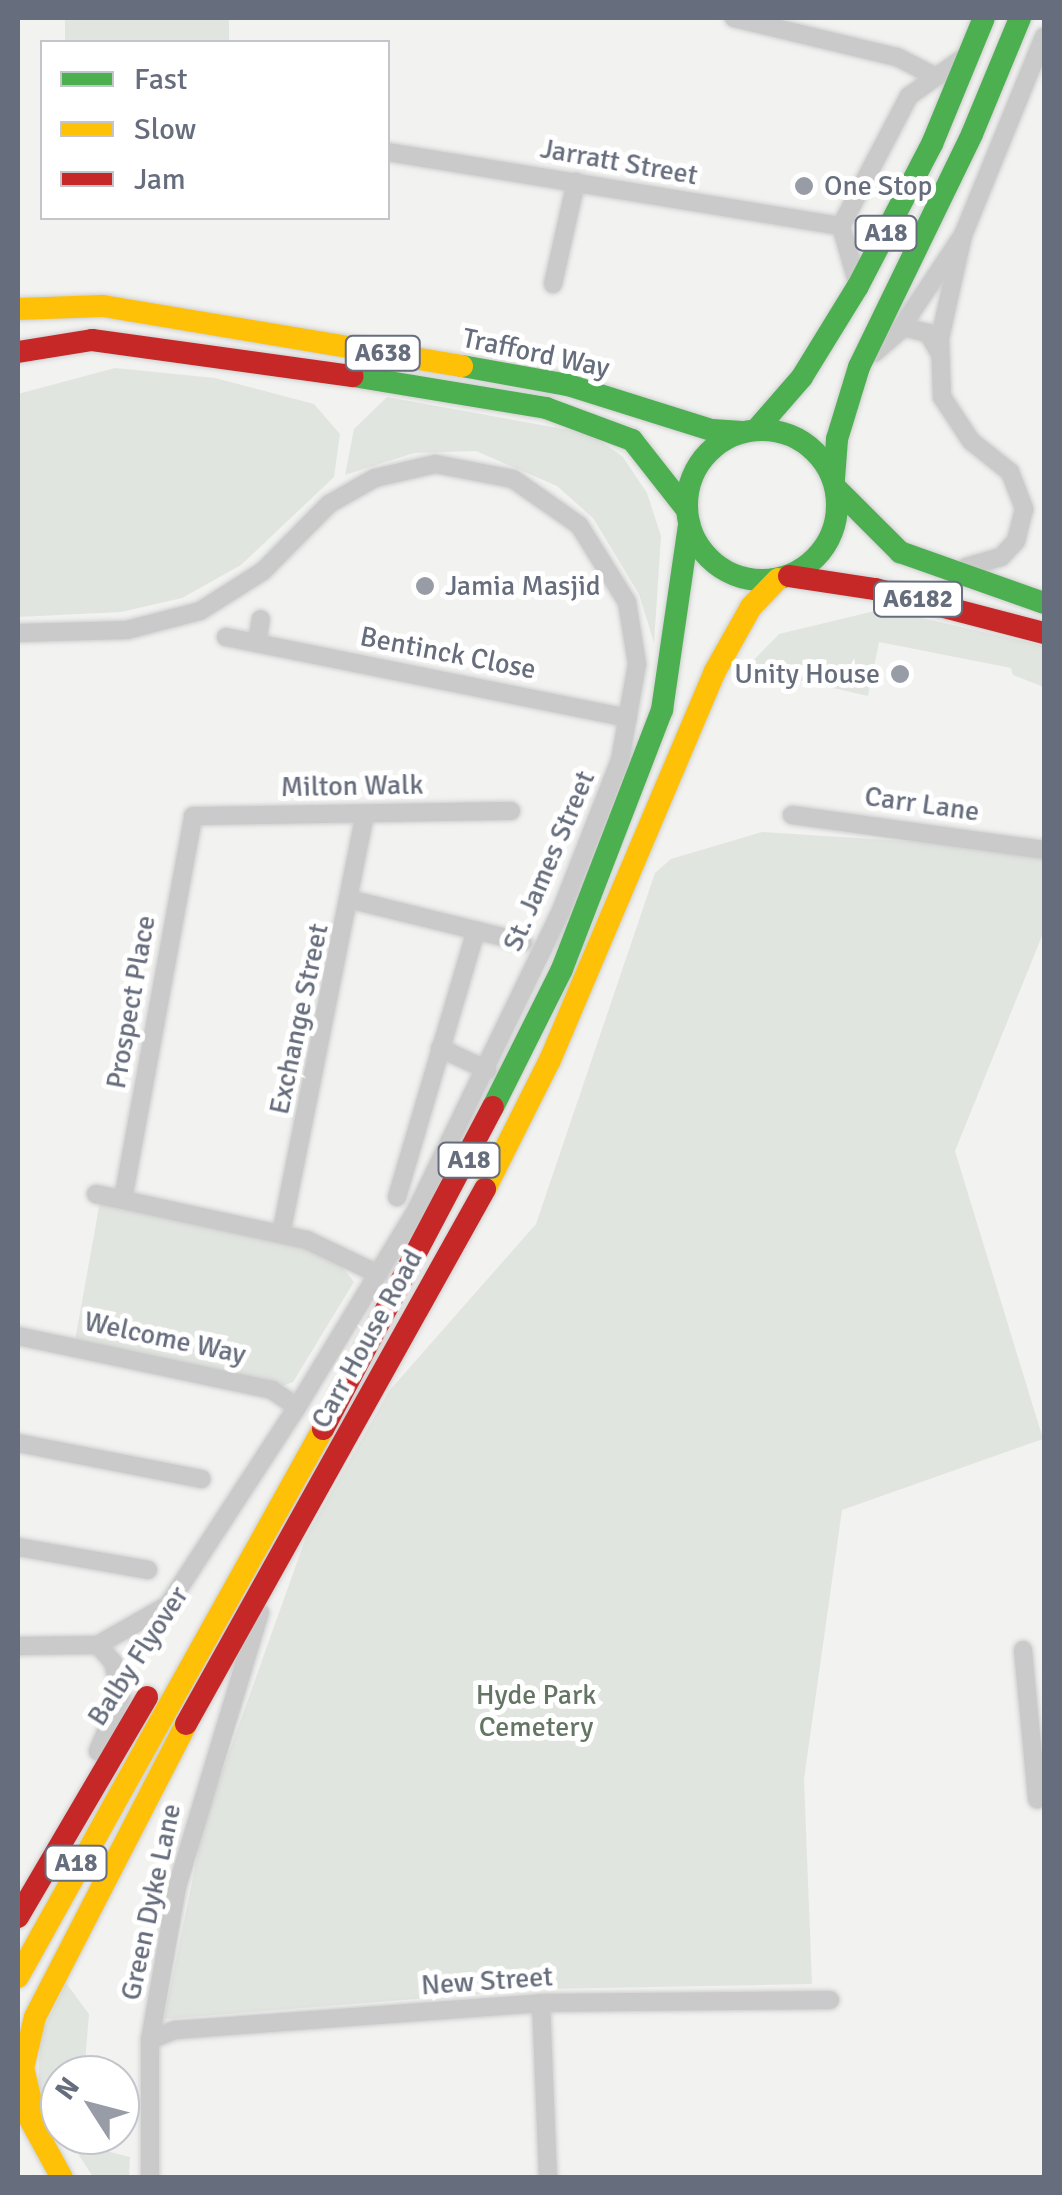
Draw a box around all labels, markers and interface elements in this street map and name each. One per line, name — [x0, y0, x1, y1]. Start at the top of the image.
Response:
legend — [40, 40, 390, 220]
text: Fast — [134, 61, 187, 98]
text: Slow — [134, 111, 196, 148]
street label: Jarratt Street — [538, 132, 700, 192]
text: Jam — [134, 161, 186, 198]
place label: One Stop — [824, 169, 932, 203]
marker: One Stop — [793, 175, 815, 197]
road number: A18 — [854, 213, 918, 253]
street label: Trafford Way — [459, 321, 613, 385]
road number: A638 — [343, 333, 423, 373]
place label: Jamia Masjid — [445, 569, 601, 603]
marker: Jamia Masjid — [414, 575, 436, 597]
road number: A6182 — [873, 579, 963, 619]
street label: Bentinck Close — [357, 620, 539, 686]
place label: Unity House — [734, 657, 880, 691]
marker: Unity House — [889, 663, 911, 685]
street label: St. James Street — [496, 766, 602, 956]
street label: Milton Walk — [280, 768, 424, 804]
street label: Carr Lane — [862, 779, 982, 829]
street label: Prospect Place — [99, 913, 163, 1091]
street label: Exchange Street — [262, 921, 336, 1117]
road number: A18 — [436, 1140, 502, 1180]
street label: Carr House Road — [304, 1244, 430, 1434]
street label: Welcome Way — [81, 1304, 249, 1372]
street label: Balby Flyover — [80, 1580, 196, 1732]
park label: Hyde Park Cemetery — [476, 1678, 596, 1744]
street label: Green Dyke Lane — [114, 1801, 188, 2003]
road number: A18 — [44, 1843, 108, 1883]
street label: New Street — [420, 1960, 554, 2002]
north arrow — [40, 2055, 140, 2155]
text: N — [48, 2071, 87, 2106]

